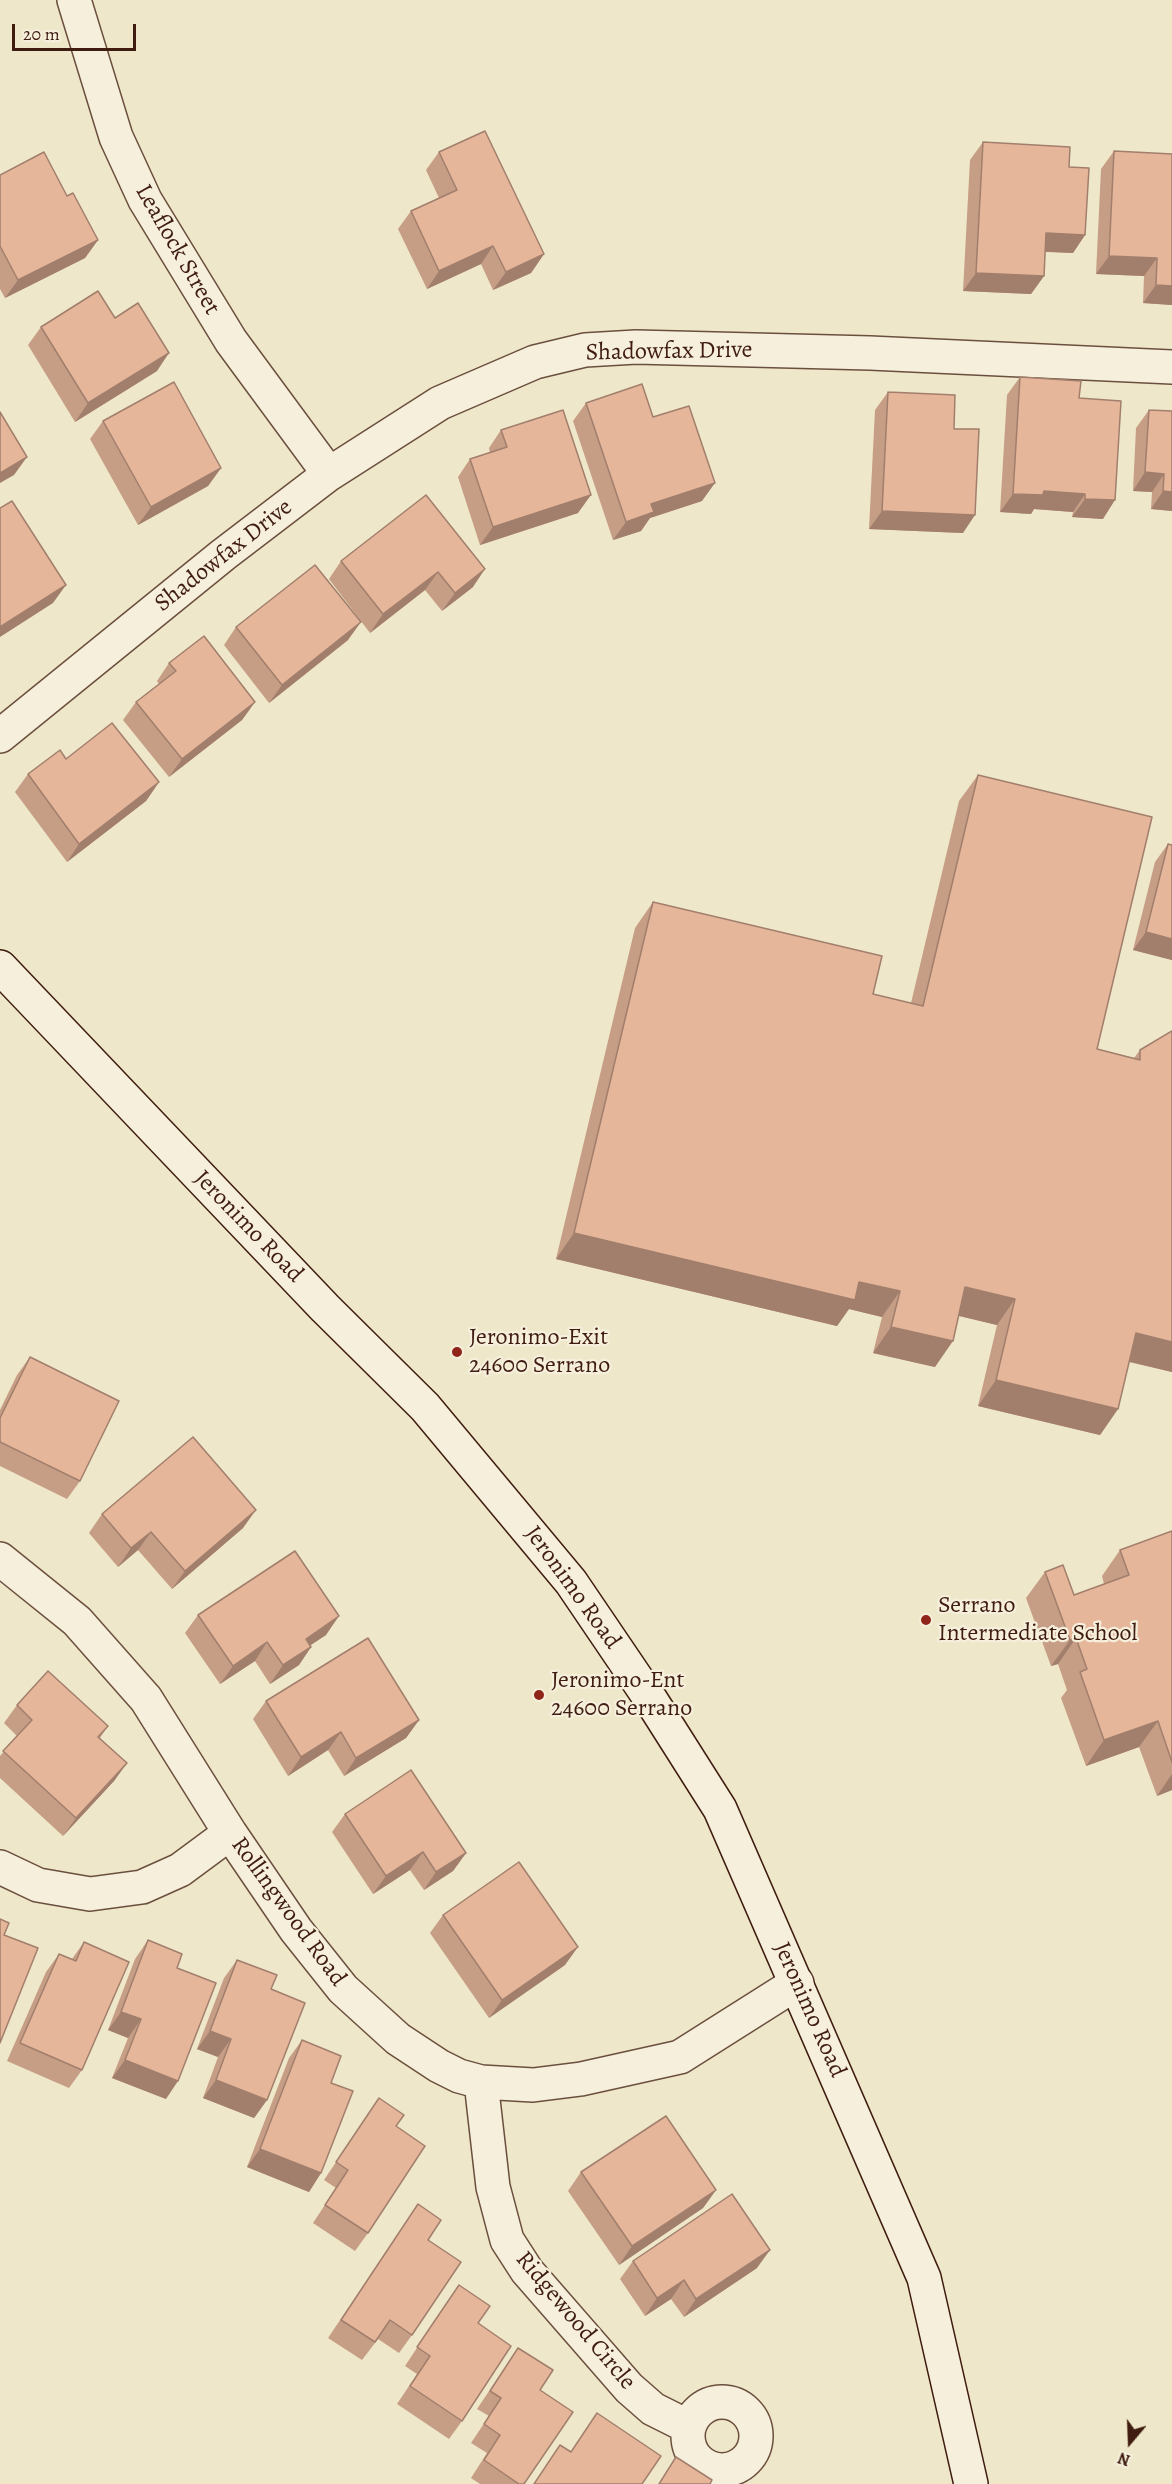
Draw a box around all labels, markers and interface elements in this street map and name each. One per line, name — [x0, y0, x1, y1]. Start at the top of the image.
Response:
scale bar — [15, 12, 140, 50]
text: 20 m — [23, 22, 60, 46]
street label: Leaflock Street — [128, 180, 226, 320]
street label: Shadowfax Drive — [585, 336, 753, 368]
street label: Shadowfax Drive — [149, 493, 299, 619]
street label: Jeronimo Road — [187, 1165, 309, 1289]
place label: Jeronimo-Exit 24600 Serrano — [469, 1324, 610, 1380]
marker: Jeronimo-Exit 24600 Serrano — [450, 1345, 464, 1359]
street label: Jeronimo Road — [518, 1521, 626, 1655]
place label: Serrano Intermediate School — [938, 1592, 1137, 1648]
marker: Serrano Intermediate School — [919, 1613, 933, 1627]
place label: Jeronimo-Ent 24600 Serrano — [551, 1667, 692, 1723]
marker: Jeronimo-Ent 24600 Serrano — [532, 1688, 546, 1702]
street label: Rollingwood Road — [224, 1832, 352, 1992]
street label: Jeronimo Road — [766, 1938, 852, 2082]
street label: Ridgewood Circle — [509, 2246, 641, 2396]
north arrow — [1100, 2412, 1160, 2472]
text: N — [1115, 2447, 1133, 2471]

